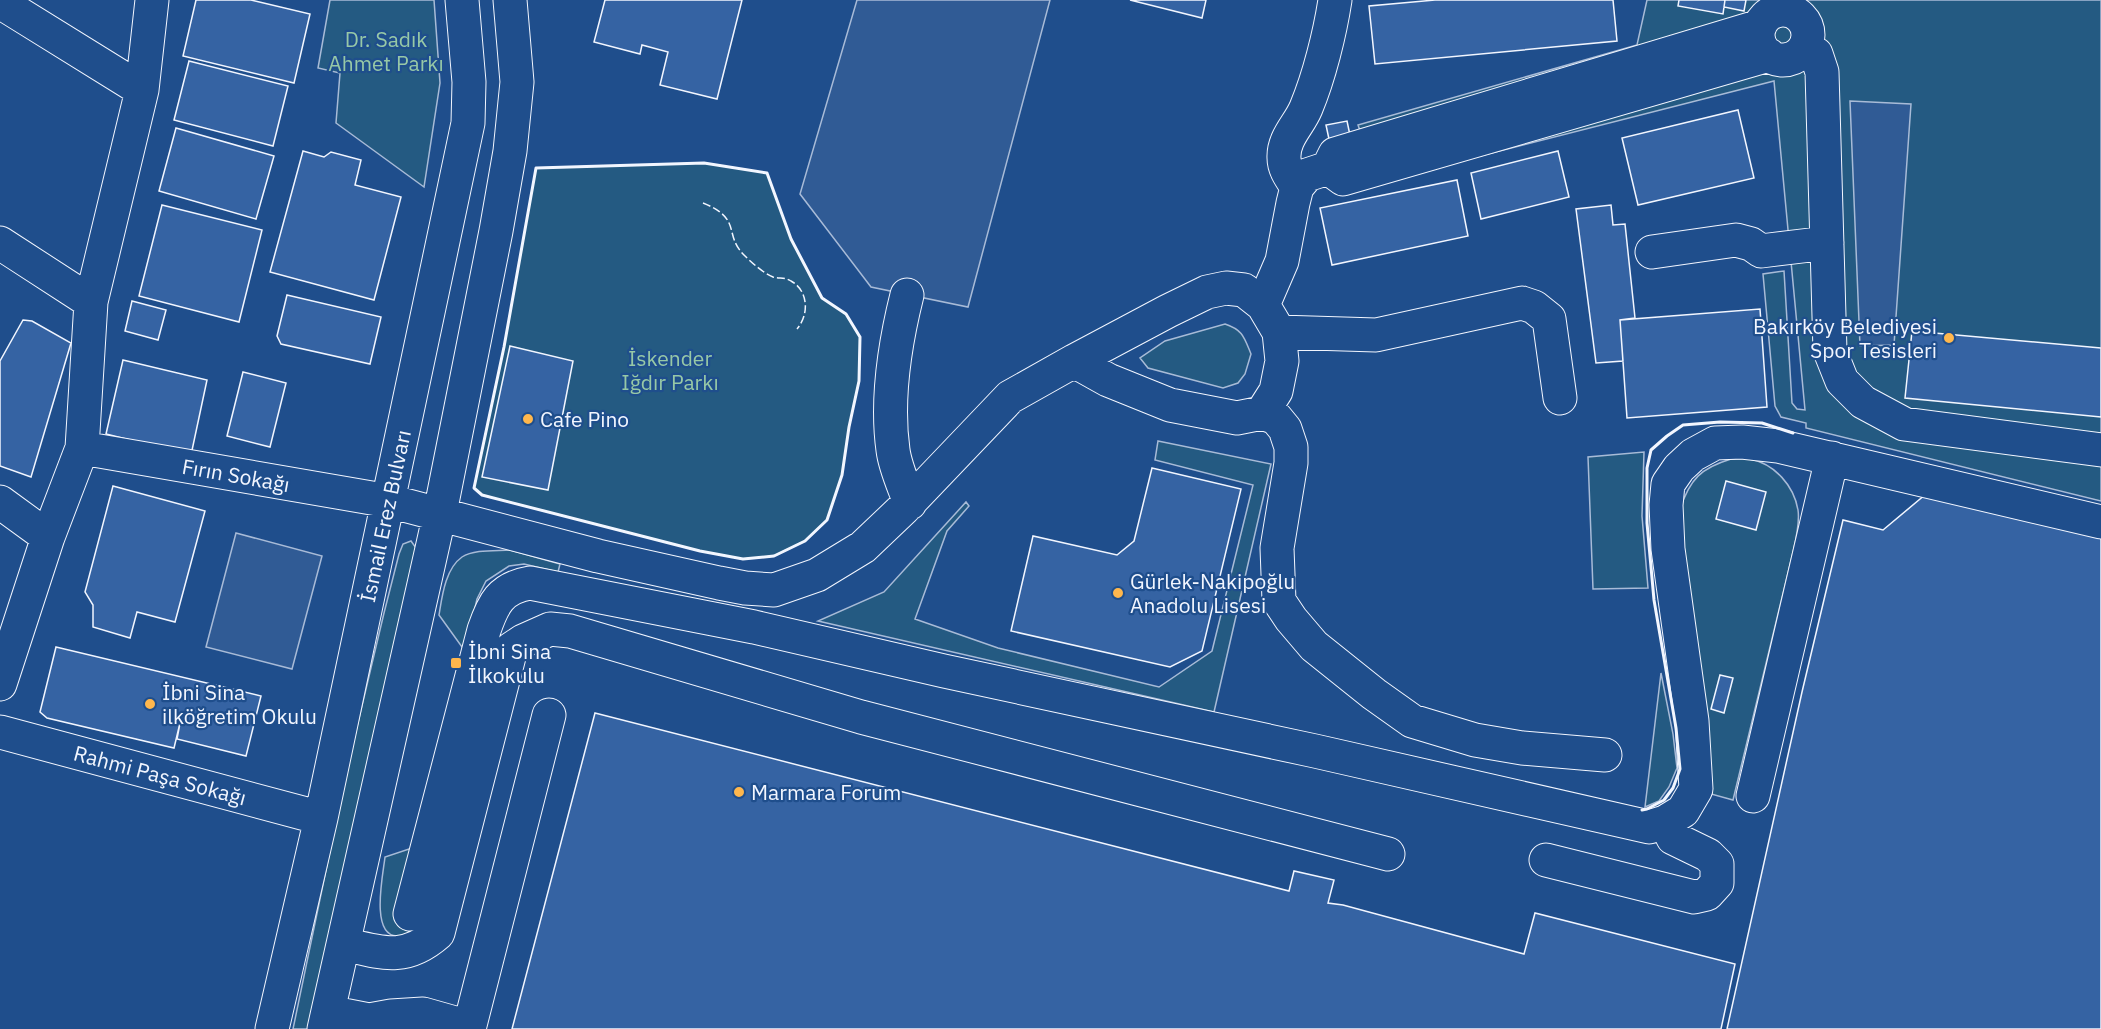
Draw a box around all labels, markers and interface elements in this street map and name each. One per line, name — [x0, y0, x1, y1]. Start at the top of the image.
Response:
park label: Dr. Sadık Ahmet Parkı — [328, 25, 444, 77]
place label: Bakırköy Belediyesi Spor Tesisleri — [1753, 312, 1937, 364]
marker: Bakırköy Belediyesi Spor Tesisleri — [1942, 331, 1956, 345]
park label: İskender Iğdır Parkı — [621, 344, 719, 396]
place label: Cafe Pino — [540, 405, 629, 433]
marker: Cafe Pino — [521, 412, 535, 426]
street label: İsmail Erez Bulvarı — [353, 427, 417, 605]
street label: Fırın Sokağı — [180, 452, 292, 498]
place label: Gürlek-Nakipoğlu Anadolu Lisesi — [1130, 567, 1295, 619]
marker: Gürlek-Nakipoğlu Anadolu Lisesi — [1111, 586, 1125, 600]
place label: İbni Sina İlkokulu — [468, 637, 551, 689]
marker: İbni Sina İlkokulu — [449, 656, 463, 670]
place label: İbni Sina ilköğretim Okulu — [162, 678, 317, 730]
marker: İbni Sina ilköğretim Okulu — [143, 697, 157, 711]
street label: Rahmi Paşa Sokağı — [71, 738, 249, 812]
place label: Marmara Forum — [751, 778, 901, 806]
marker: Marmara Forum — [732, 785, 746, 799]

